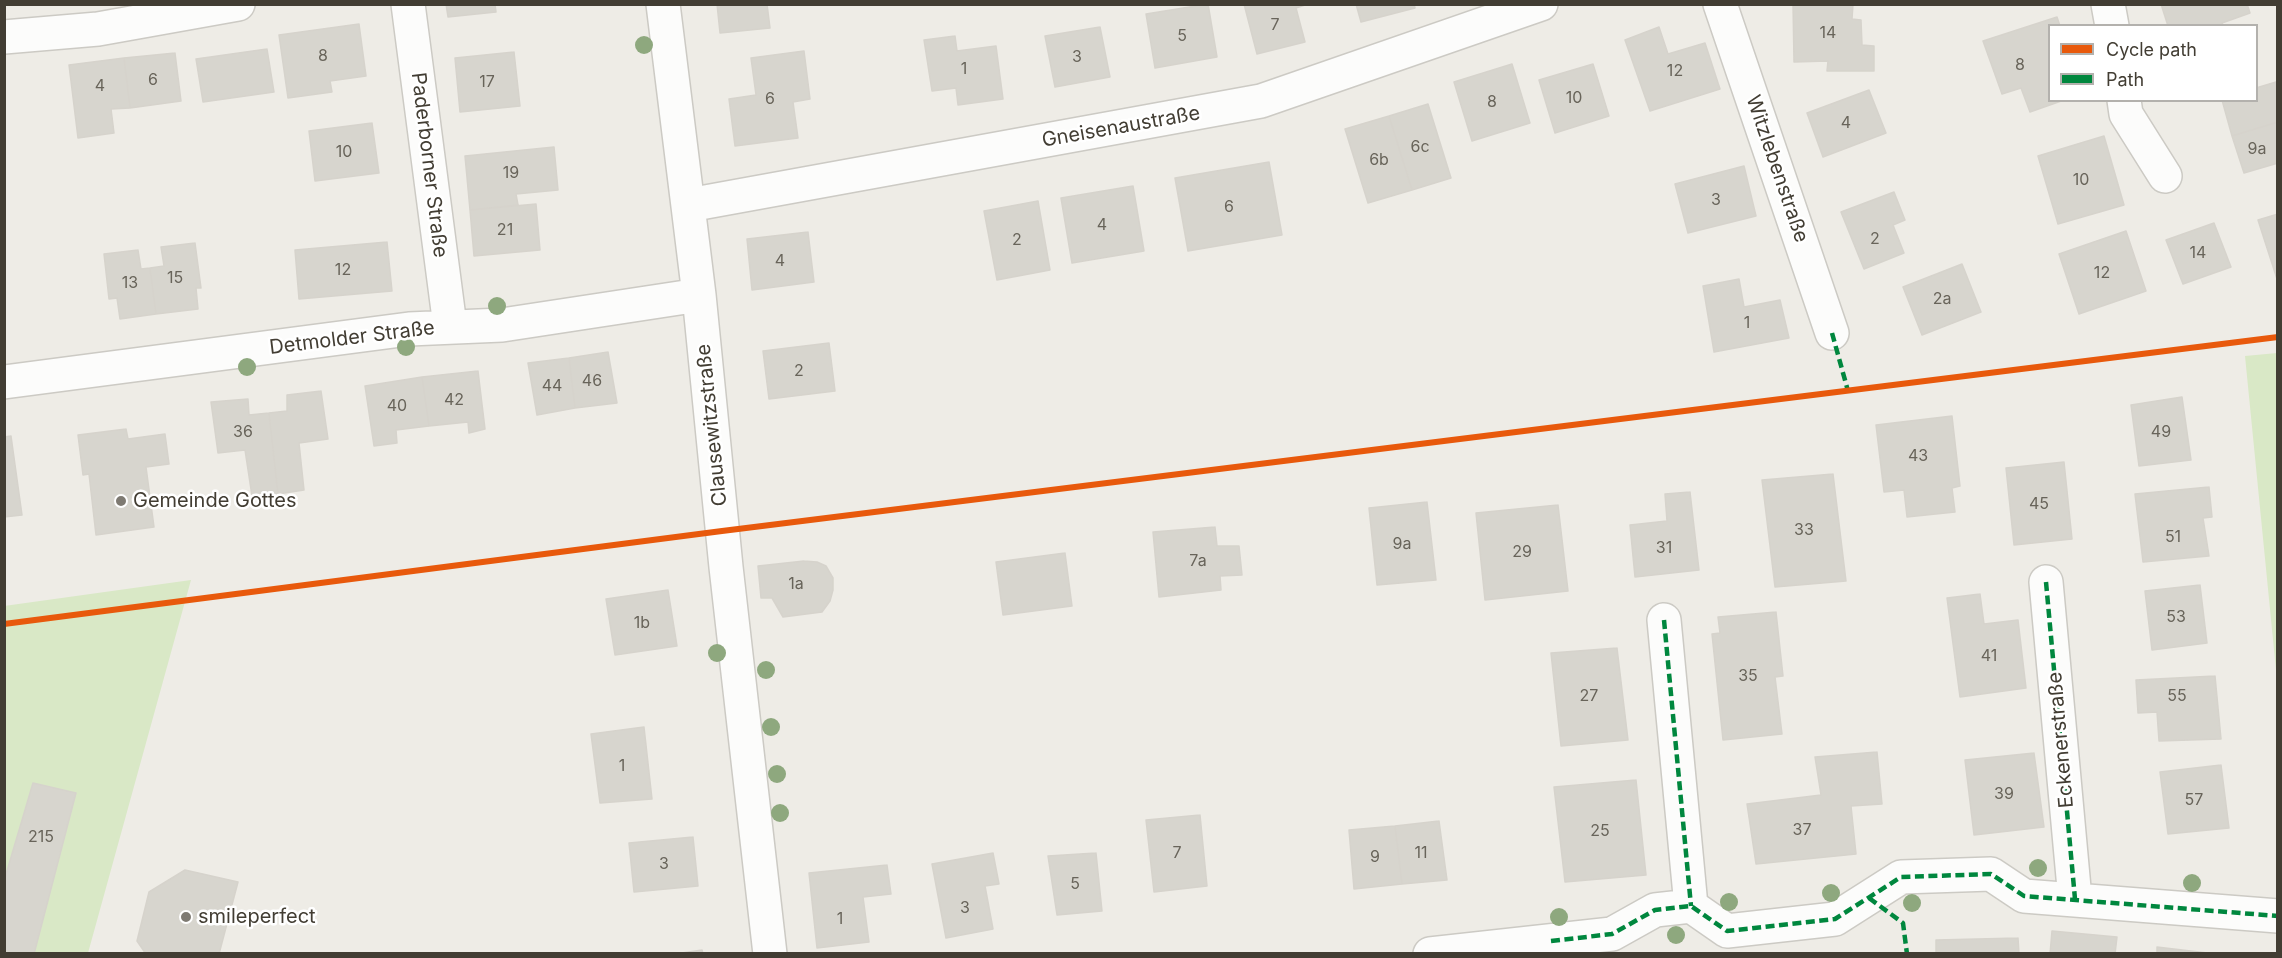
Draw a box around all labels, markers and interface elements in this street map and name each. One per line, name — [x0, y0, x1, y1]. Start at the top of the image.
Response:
house number: 7 — [1270, 15, 1280, 35]
house number: 14 — [1820, 23, 1836, 43]
legend — [2048, 24, 2258, 102]
house number: 5 — [1177, 26, 1187, 46]
text: Cycle path — [2106, 39, 2197, 60]
house number: 8 — [318, 46, 328, 66]
house number: 3 — [1072, 47, 1082, 67]
house number: 8 — [2015, 55, 2025, 75]
house number: 1 — [961, 59, 967, 79]
house number: 12 — [1667, 61, 1683, 81]
text: Path — [2106, 69, 2144, 90]
house number: 6 — [148, 70, 158, 90]
street label: Paderborner Straße — [406, 71, 452, 259]
house number: 17 — [479, 72, 495, 92]
house number: 4 — [95, 76, 105, 96]
house number: 10 — [1566, 88, 1582, 108]
house number: 6 — [765, 89, 775, 109]
house number: 8 — [1487, 92, 1497, 112]
street label: Witzlebenstraße — [1741, 92, 1813, 246]
street label: Gneisenaustraße — [1040, 101, 1202, 153]
house number: 4 — [1841, 113, 1851, 133]
house number: 6c — [1410, 137, 1430, 157]
house number: 9a — [2248, 139, 2266, 159]
house number: 10 — [336, 142, 352, 162]
house number: 6b — [1369, 150, 1389, 170]
house number: 19 — [503, 163, 519, 183]
house number: 10 — [2073, 170, 2089, 190]
house number: 3 — [1711, 190, 1721, 210]
house number: 6 — [1224, 197, 1234, 217]
house number: 4 — [1097, 215, 1107, 235]
house number: 21 — [497, 220, 513, 240]
house number: 2 — [1870, 229, 1880, 249]
house number: 2 — [1012, 230, 1022, 250]
house number: 14 — [2190, 243, 2206, 263]
house number: 4 — [775, 251, 785, 271]
house number: 12 — [335, 260, 351, 280]
house number: 12 — [2094, 263, 2110, 283]
house number: 15 — [167, 268, 183, 288]
house number: 13 — [122, 273, 138, 293]
house number: 2a — [1933, 289, 1951, 309]
house number: 1 — [1744, 313, 1750, 333]
street label: Detmolder Straße — [268, 316, 436, 360]
street label: Clausewitzstraße — [692, 343, 732, 507]
house number: 2 — [794, 361, 804, 381]
house number: 46 — [582, 371, 602, 391]
house number: 44 — [542, 376, 562, 396]
house number: 42 — [444, 390, 464, 410]
house number: 40 — [387, 396, 407, 416]
house number: 36 — [233, 422, 253, 442]
house number: 49 — [2151, 422, 2171, 442]
house number: 43 — [1908, 446, 1928, 466]
place label: Gemeinde Gottes — [133, 489, 296, 513]
marker: Gemeinde Gottes — [114, 494, 128, 508]
house number: 45 — [2029, 494, 2049, 514]
house number: 33 — [1794, 520, 1814, 540]
house number: 51 — [2165, 527, 2181, 547]
house number: 9a — [1393, 534, 1411, 554]
house number: 31 — [1656, 538, 1672, 558]
house number: 29 — [1512, 542, 1532, 562]
house number: 7a — [1189, 551, 1207, 571]
house number: 1a — [788, 574, 804, 594]
house number: 53 — [2166, 607, 2186, 627]
house number: 1b — [634, 613, 650, 633]
house number: 41 — [1981, 646, 1997, 666]
house number: 35 — [1738, 666, 1758, 686]
street label: Eckenerstraße — [2043, 671, 2079, 809]
house number: 27 — [1580, 686, 1598, 706]
house number: 55 — [2167, 686, 2187, 706]
house number: 1 — [619, 756, 625, 776]
house number: 39 — [1994, 784, 2014, 804]
house number: 57 — [2185, 790, 2203, 810]
house number: 37 — [1793, 820, 1811, 840]
house number: 25 — [1590, 821, 1610, 841]
house number: 215 — [28, 827, 54, 847]
house number: 7 — [1172, 843, 1182, 863]
house number: 11 — [1414, 843, 1428, 863]
house number: 9 — [1370, 847, 1380, 867]
house number: 3 — [659, 854, 669, 874]
house number: 5 — [1070, 874, 1080, 894]
house number: 3 — [960, 898, 970, 918]
place label: smileperfect — [198, 905, 316, 929]
house number: 1 — [837, 909, 843, 929]
marker: smileperfect — [179, 910, 193, 924]

